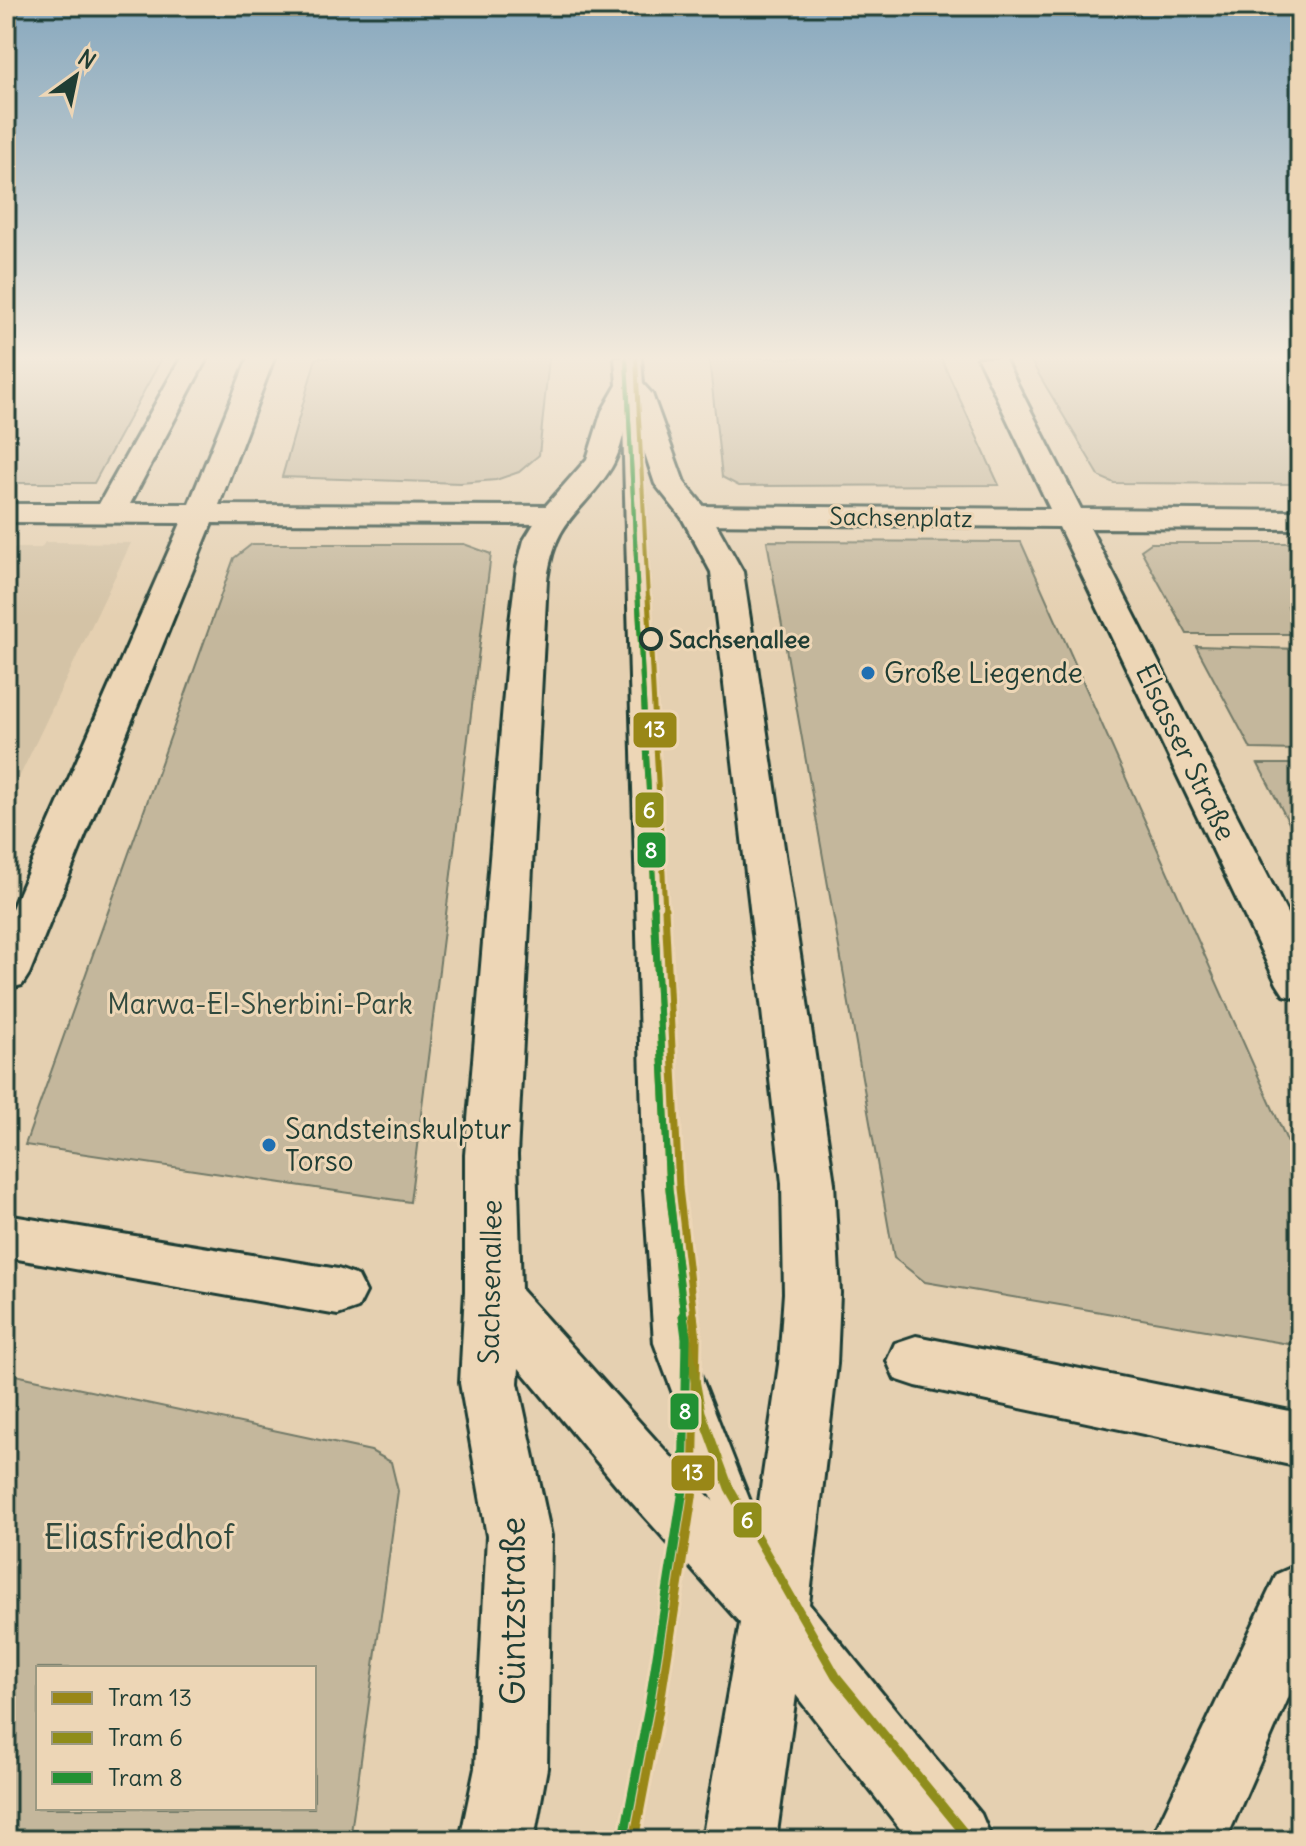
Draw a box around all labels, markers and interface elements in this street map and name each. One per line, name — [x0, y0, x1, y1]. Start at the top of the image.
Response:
north arrow — [36, 36, 116, 116]
text: N — [73, 43, 101, 75]
street label: Sachsenplatz — [829, 501, 973, 533]
place label: Sachsenallee — [669, 624, 810, 654]
marker: Sachsenallee — [640, 628, 662, 650]
place label: Große Liegende — [884, 655, 1083, 691]
street label: Elsasser Straße — [1128, 658, 1244, 846]
marker: Große Liegende — [859, 664, 877, 682]
line badge: 13 — [632, 711, 678, 749]
text: 13 — [644, 715, 666, 743]
line badge: 6 — [634, 791, 665, 829]
text: 6 — [643, 796, 655, 824]
line badge: 8 — [636, 831, 667, 869]
text: 8 — [645, 836, 657, 864]
park label: Marwa-El-Sherbini-Park — [107, 986, 413, 1022]
place label: Sandsteinskulptur Torso — [285, 1111, 511, 1179]
marker: Sandsteinskulptur Torso — [260, 1136, 278, 1154]
street label: Sachsenallee — [471, 1199, 509, 1365]
line badge: 8 — [669, 1392, 700, 1431]
text: 8 — [679, 1397, 691, 1425]
line badge: 13 — [670, 1454, 716, 1492]
text: 13 — [682, 1458, 704, 1486]
line badge: 6 — [732, 1501, 763, 1539]
text: 6 — [741, 1506, 753, 1534]
park label: Eliasfriedhof — [44, 1515, 235, 1558]
street label: Güntzstraße — [491, 1517, 534, 1705]
legend — [36, 1666, 316, 1810]
text: Tram 13 — [108, 1682, 192, 1712]
text: Tram 6 — [108, 1722, 183, 1752]
text: Tram 8 — [108, 1762, 183, 1792]

